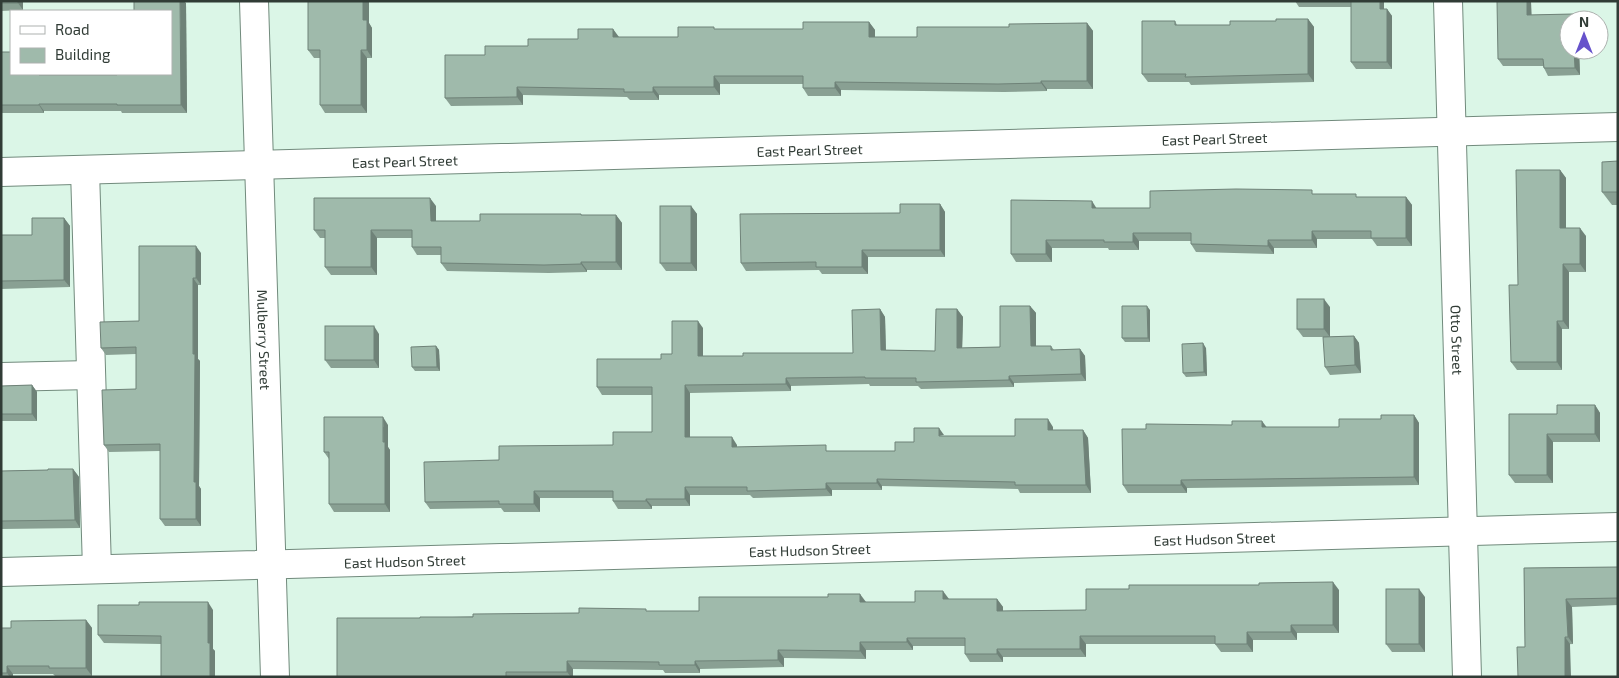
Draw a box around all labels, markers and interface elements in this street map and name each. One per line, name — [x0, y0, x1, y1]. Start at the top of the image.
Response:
legend — [10, 10, 172, 75]
north arrow — [1559, 10, 1609, 60]
text: N — [1579, 13, 1589, 30]
text: Road — [55, 20, 90, 38]
text: Building — [55, 45, 111, 63]
street label: East Pearl Street — [1161, 128, 1268, 148]
street label: East Pearl Street — [756, 140, 863, 159]
street label: East Pearl Street — [352, 151, 458, 171]
street label: Mulberry Street — [254, 289, 275, 390]
street label: Otto Street — [1448, 305, 1467, 375]
street label: East Hudson Street — [1153, 528, 1276, 548]
street label: East Hudson Street — [749, 539, 871, 560]
street label: East Hudson Street — [344, 551, 466, 571]

